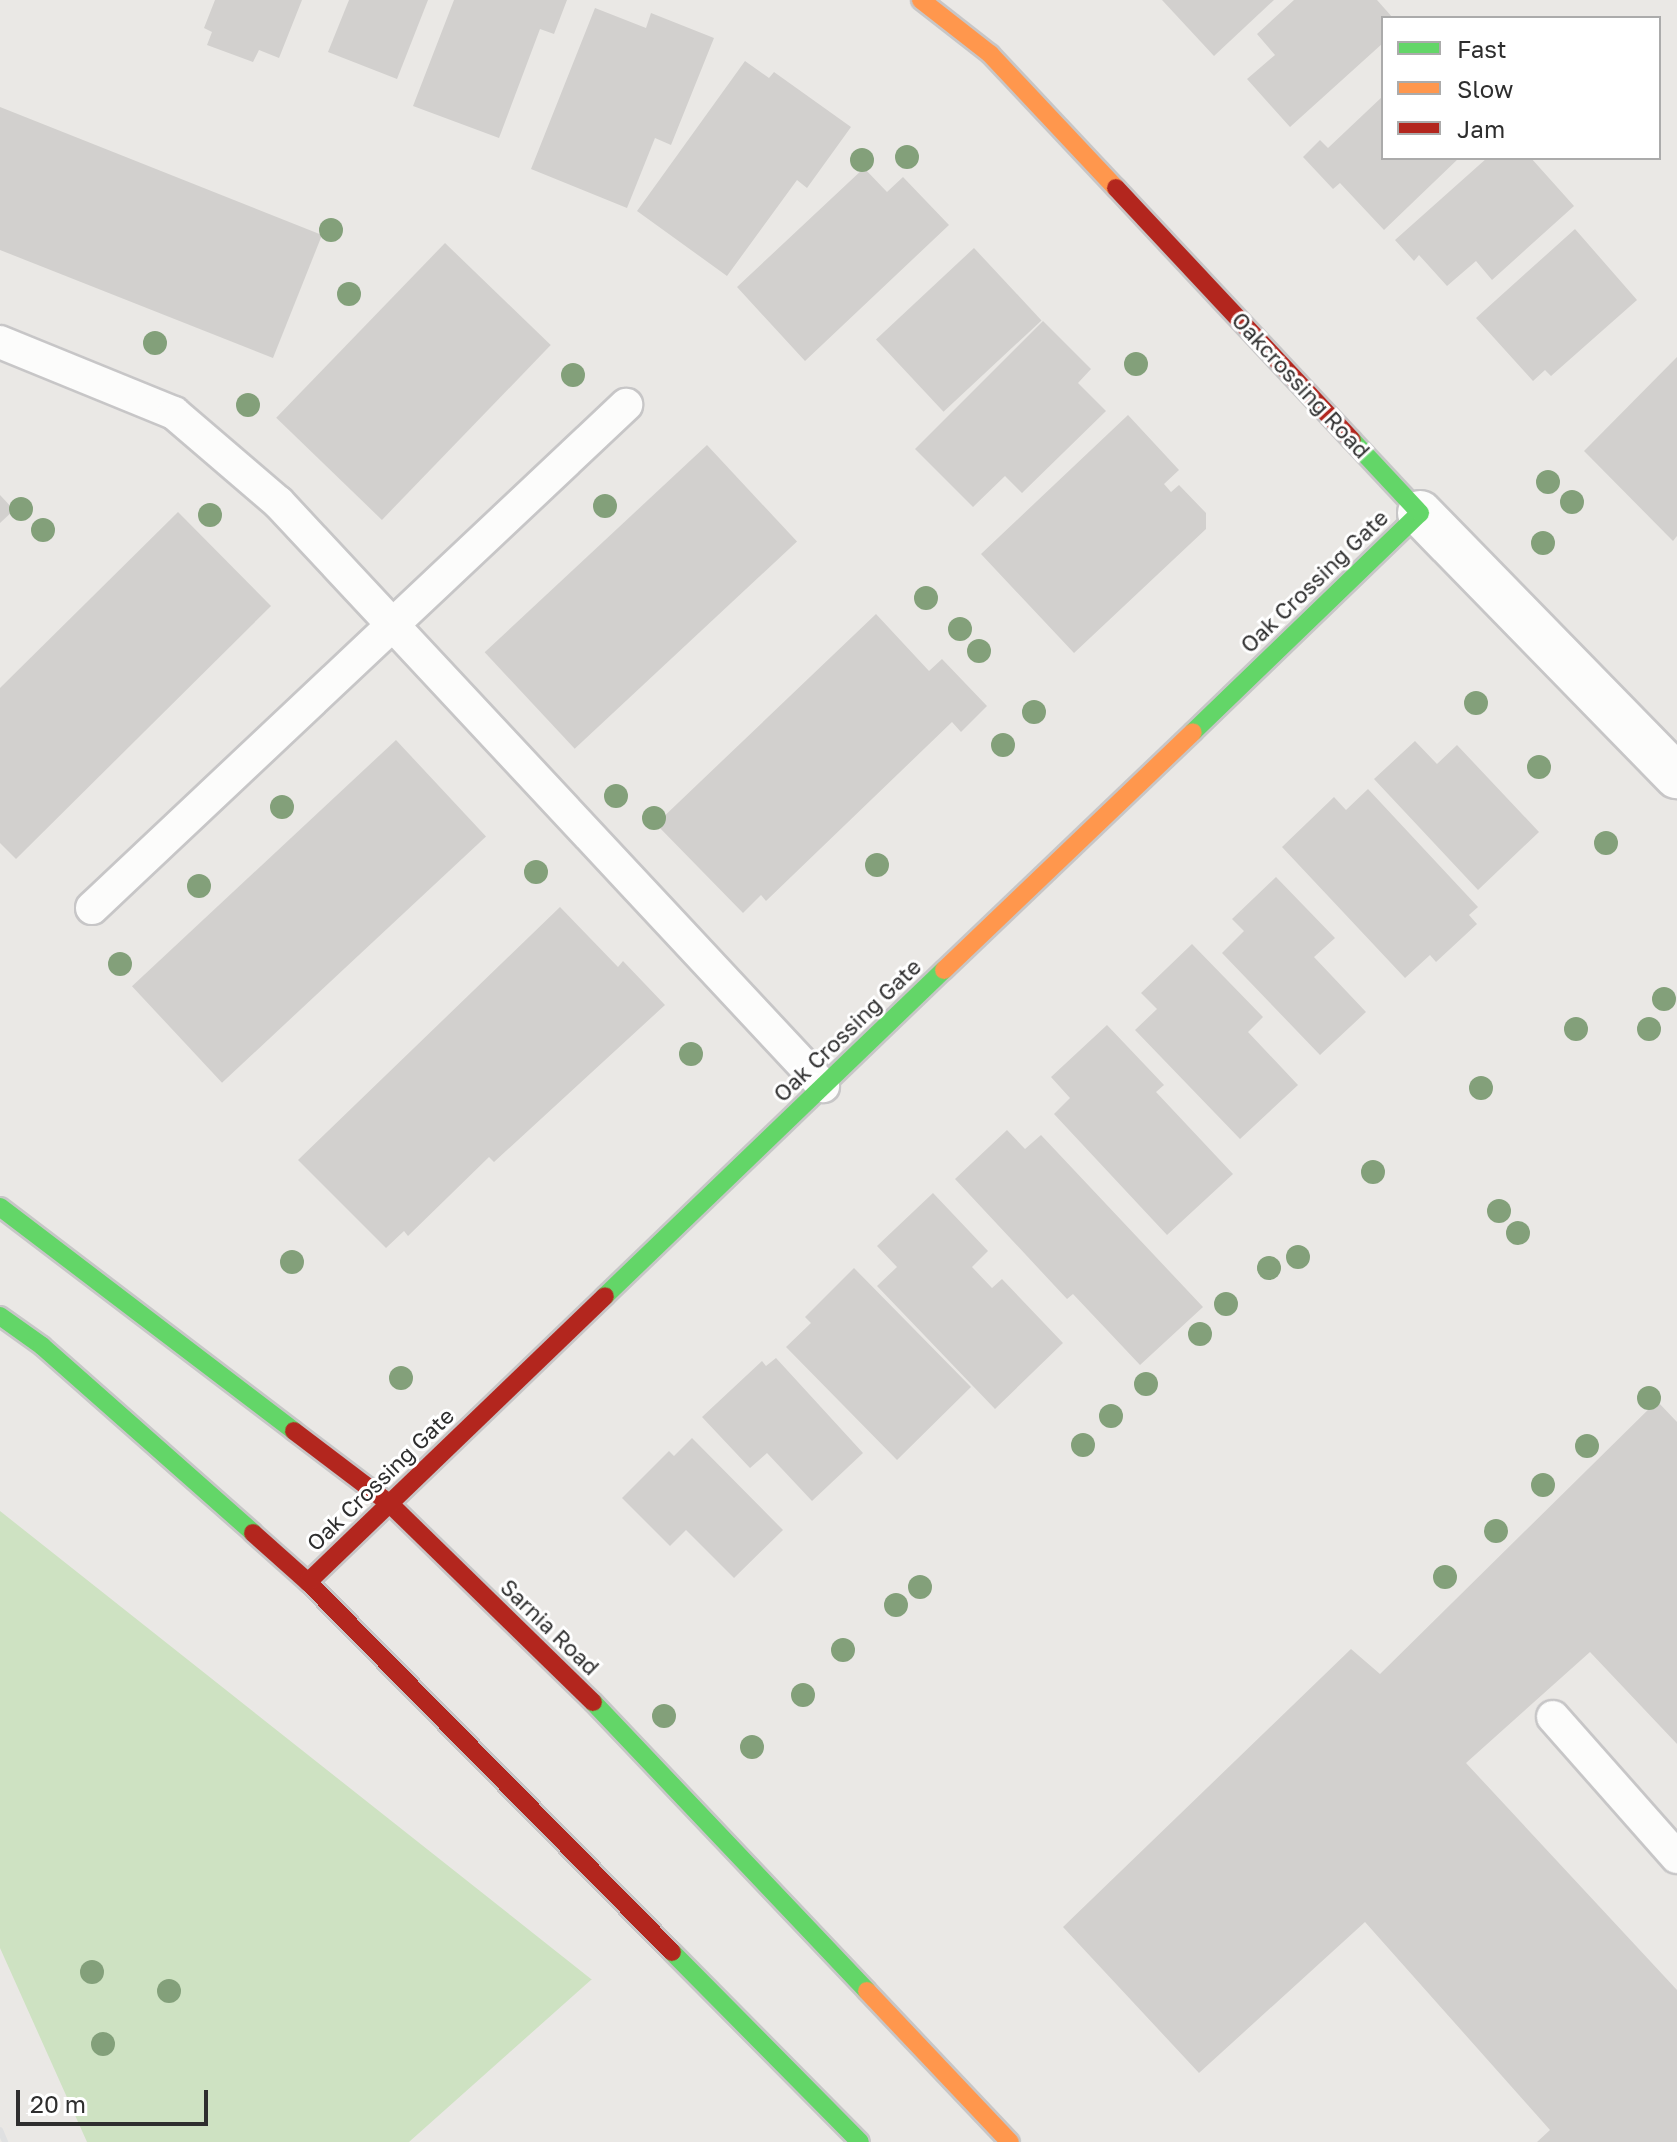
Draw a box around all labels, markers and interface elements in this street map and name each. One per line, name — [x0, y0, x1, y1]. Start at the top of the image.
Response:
legend — [1381, 16, 1661, 160]
text: Fast — [1457, 34, 1507, 63]
text: Slow — [1457, 74, 1513, 103]
text: Jam — [1457, 114, 1505, 143]
street label: Oakcrossing Road — [1227, 307, 1375, 463]
street label: Oak Crossing Gate — [1235, 504, 1393, 658]
street label: Oak Crossing Gate — [768, 953, 926, 1107]
street label: Oak Crossing Gate — [301, 1402, 459, 1556]
street label: Sarnia Road — [495, 1574, 605, 1680]
scale bar — [20, 2074, 212, 2124]
text: 20 m — [30, 2089, 86, 2118]

